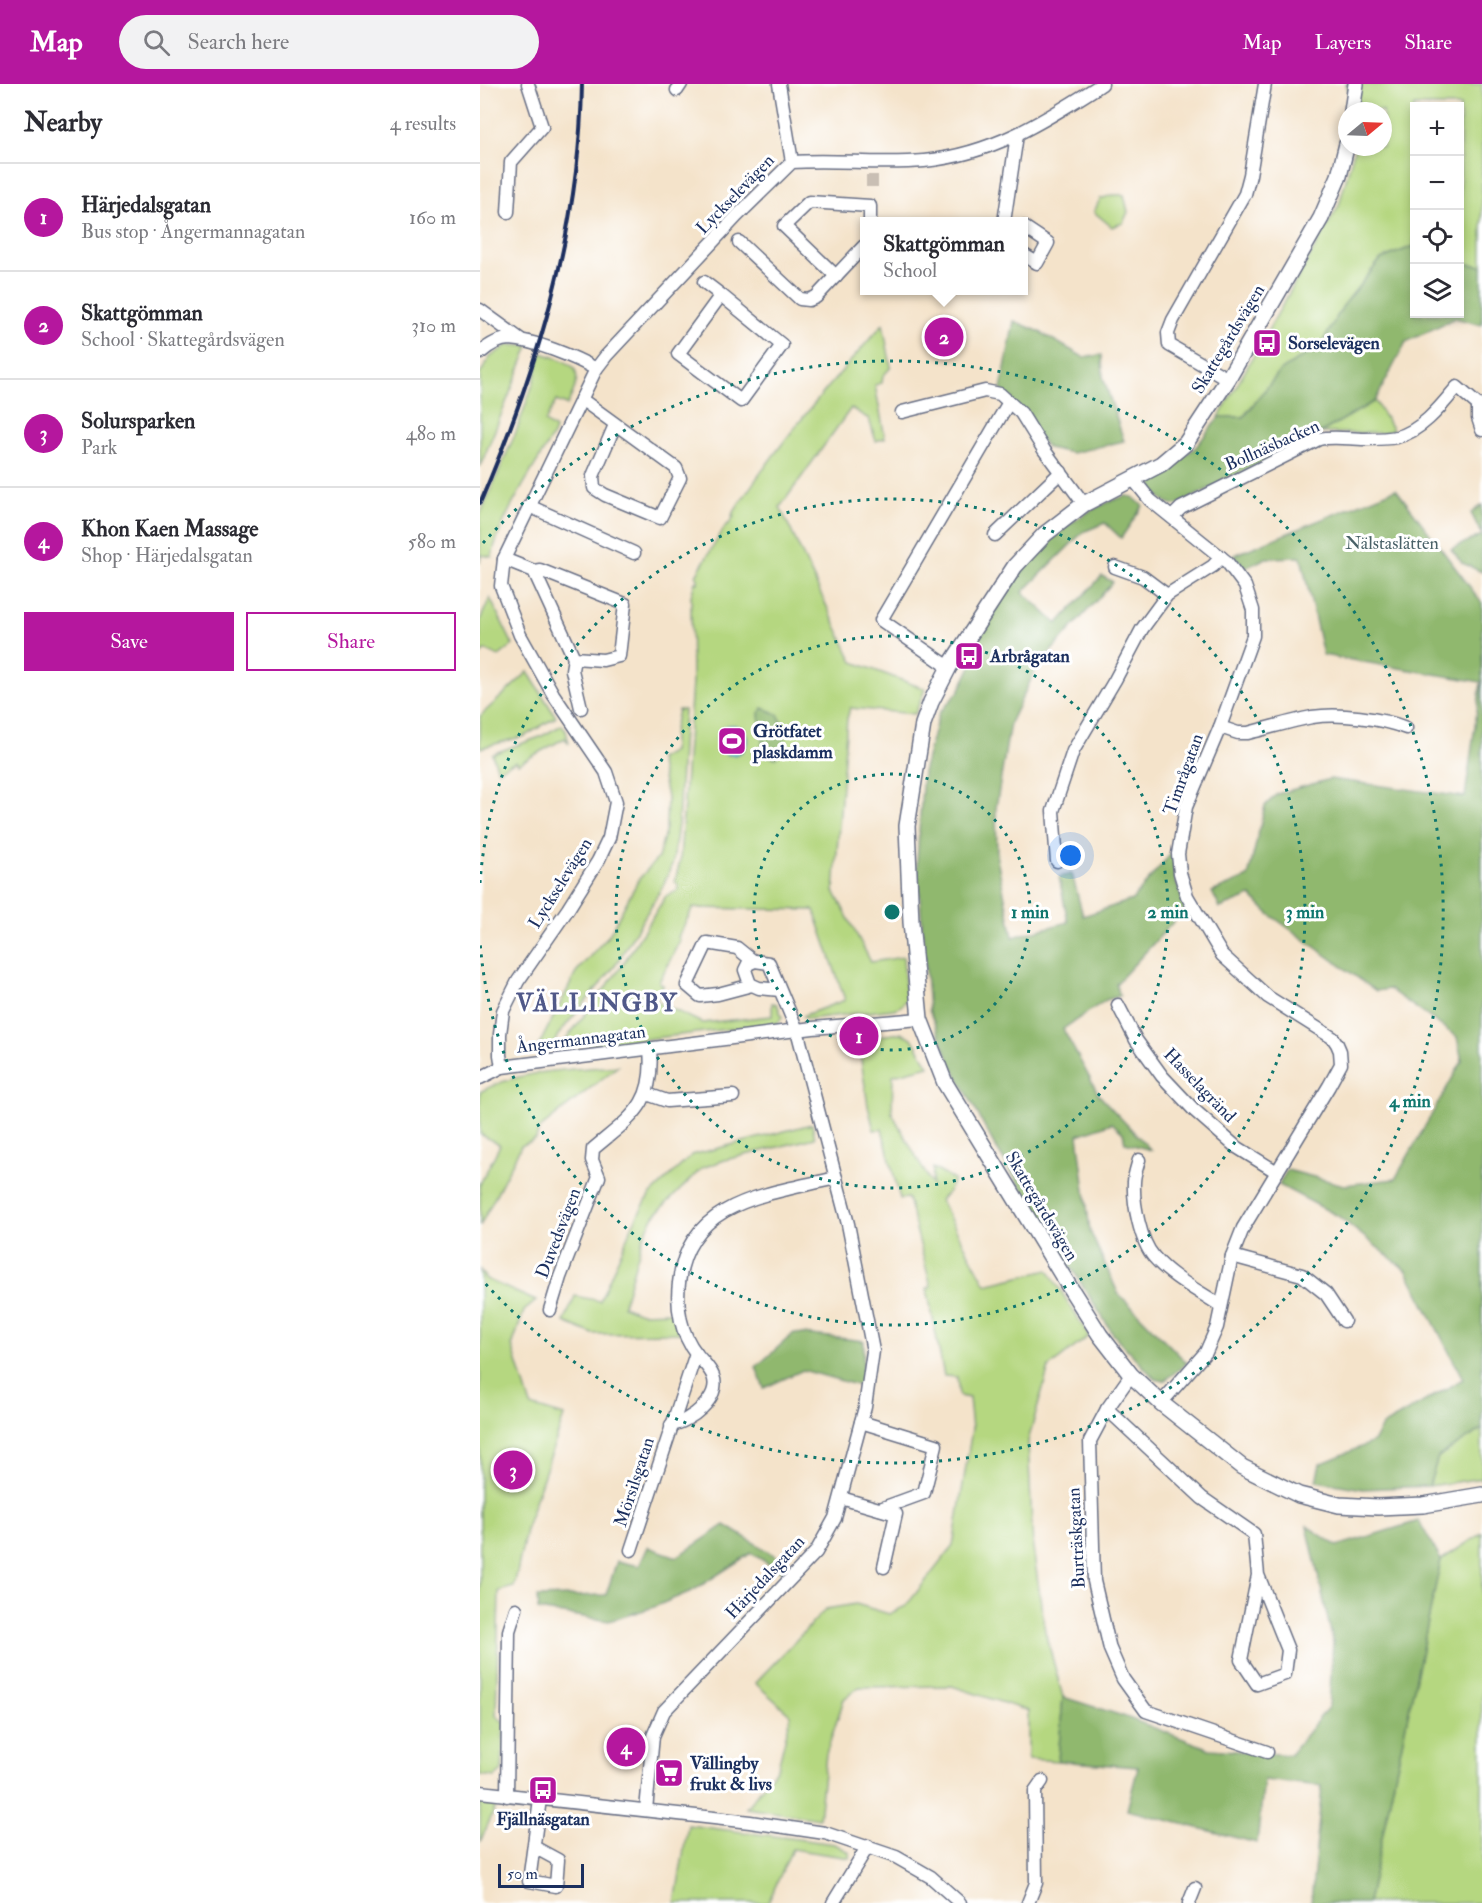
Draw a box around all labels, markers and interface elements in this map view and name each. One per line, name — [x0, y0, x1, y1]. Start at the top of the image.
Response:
search box — [119, 15, 539, 69]
text: Map — [30, 25, 83, 60]
icon: search — [140, 26, 173, 59]
text: Search here — [188, 28, 289, 56]
text: Map — [1242, 29, 1282, 56]
text: Layers — [1315, 29, 1371, 56]
text: Share — [1404, 29, 1452, 56]
north arrow — [1338, 102, 1392, 156]
map controls — [1410, 102, 1464, 318]
button: + — [1410, 102, 1464, 156]
text: Nearby — [24, 107, 102, 139]
text: 4 results — [390, 111, 456, 136]
street label: Lyckselevägen — [691, 149, 779, 239]
button: − — [1410, 156, 1464, 210]
text: Härjedalsgatan — [81, 191, 211, 219]
text: 1 — [40, 205, 47, 230]
text: 160 m — [409, 205, 456, 230]
button: locate — [1410, 210, 1464, 264]
popup — [860, 217, 1028, 295]
text: Bus stop · Ångermannagatan — [81, 219, 305, 244]
text: Skattgömman — [883, 230, 1005, 258]
text: School — [883, 258, 937, 283]
button: layers — [1410, 264, 1464, 318]
street label: Skattegårdsvägen — [1187, 280, 1270, 398]
text: Skattgömman — [81, 299, 203, 327]
text: 2 — [38, 313, 49, 338]
text: 310 m — [411, 313, 456, 338]
pin: 2 — [924, 314, 964, 360]
text: School · Skattegårdsvägen — [81, 327, 285, 352]
bus stop icon: Sorselevägen — [1251, 327, 1283, 359]
place label: Sorselevägen — [1288, 332, 1381, 355]
text: Solursparken — [81, 407, 195, 435]
street label: Bollnäsbacken — [1221, 414, 1323, 477]
text: 3 — [40, 421, 47, 446]
text: 480 m — [406, 421, 456, 446]
text: Park — [81, 435, 117, 460]
text: Khon Kaen Massage — [81, 515, 258, 543]
text: 4 — [38, 529, 49, 554]
text: 580 m — [408, 529, 456, 554]
park label: Nälstaslätten — [1345, 532, 1439, 555]
text: Shop · Härjedalsgatan — [81, 543, 253, 568]
button: Save — [24, 612, 234, 671]
button: Share — [246, 612, 456, 671]
bus stop icon: Arbrågatan — [953, 640, 985, 672]
place label: Arbrågatan — [989, 645, 1071, 668]
place label: Grötfatet plaskdamm — [752, 720, 834, 764]
sports icon: Grötfatet plaskdamm — [716, 725, 748, 757]
street label: Timrågatan — [1158, 730, 1209, 818]
street label: Lyckselevägen — [523, 834, 597, 933]
your location — [1056, 841, 1085, 870]
text: 1 min — [1011, 901, 1050, 924]
text: 2 min — [1148, 901, 1189, 924]
text: 3 min — [1286, 901, 1325, 924]
centre of rings — [882, 902, 902, 922]
district label: VÄLLINGBY — [515, 988, 678, 1019]
pin: 1 — [840, 1014, 878, 1058]
street label: Ångermannagatan — [514, 1020, 647, 1059]
street label: Hasselagränd — [1158, 1043, 1241, 1128]
text: 4 min — [1388, 1090, 1431, 1113]
street label: Skattegårdsvägen — [1000, 1147, 1083, 1265]
street label: Duvedsvägen — [531, 1185, 586, 1282]
street label: Mörsilsgatan — [609, 1434, 660, 1530]
pin: 3 — [494, 1448, 532, 1492]
street label: Burträskgatan — [1062, 1487, 1091, 1589]
street label: Härjedalsgatan — [721, 1531, 810, 1624]
pin: 4 — [606, 1724, 646, 1770]
place label: Vällingby frukt & livs — [689, 1752, 772, 1796]
supermarket icon: Vällingby frukt & livs — [653, 1757, 685, 1789]
bus stop icon: Fjällnäsgatan — [527, 1774, 559, 1806]
place label: Fjällnäsgatan — [496, 1808, 591, 1831]
scale bar — [498, 1861, 584, 1888]
text: 50 m — [507, 1864, 538, 1884]

